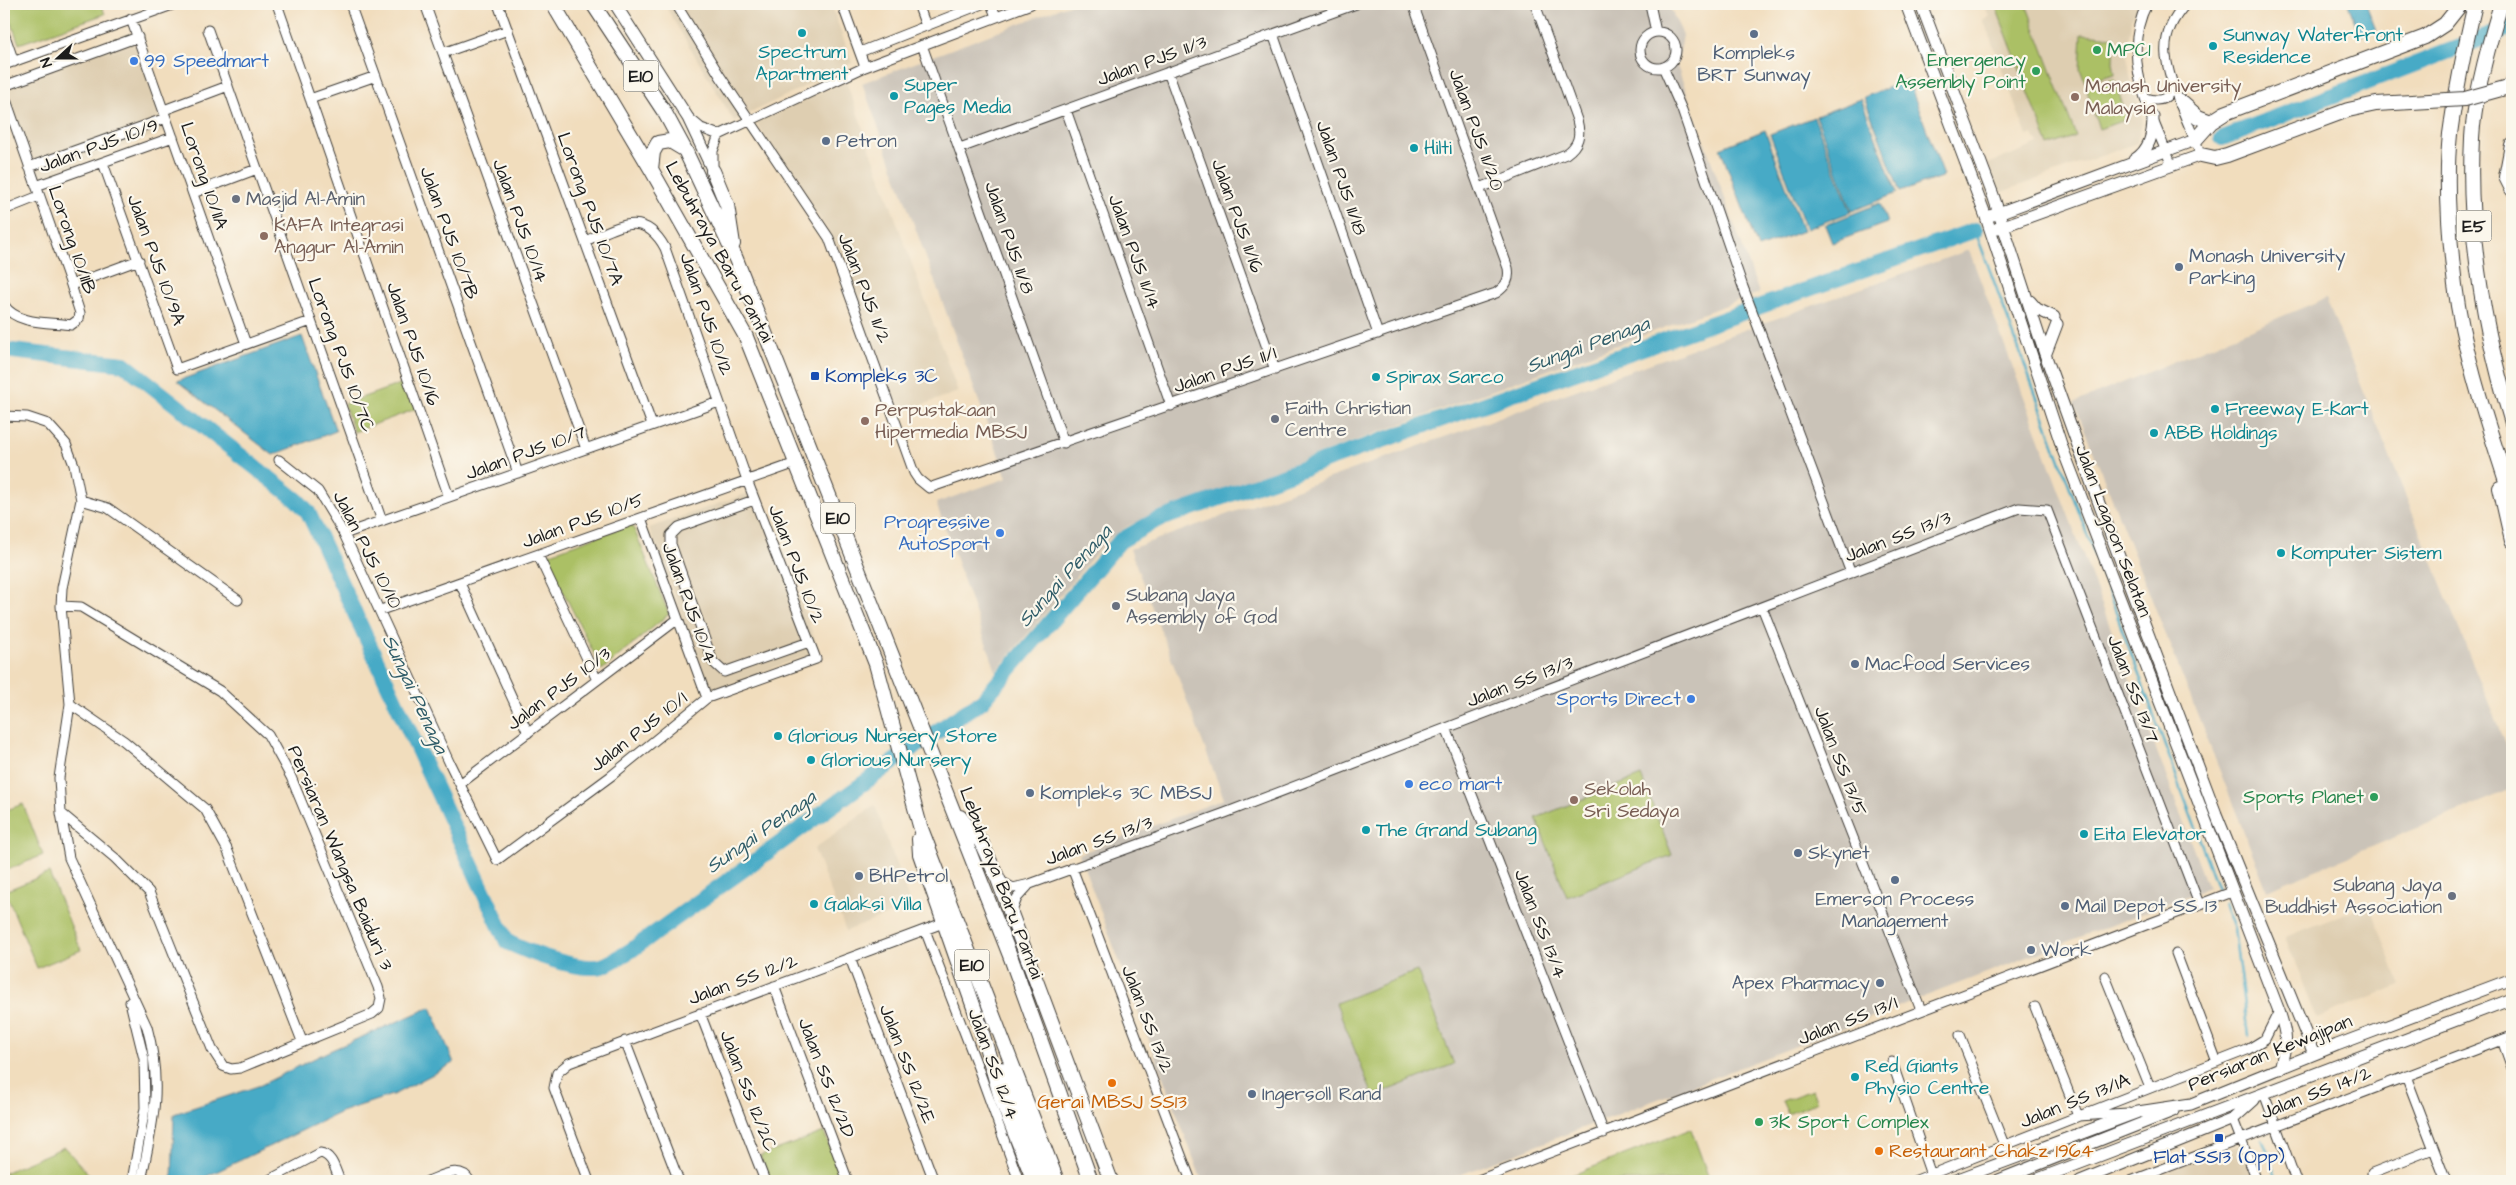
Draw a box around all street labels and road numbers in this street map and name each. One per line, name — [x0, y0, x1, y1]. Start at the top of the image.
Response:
street label: Jalan PJS 11/3 — [1094, 29, 1211, 93]
road number: E10 — [624, 60, 658, 92]
street label: Jalan PJS 11/20 — [1441, 65, 1511, 195]
street label: Jalan PJS 10/9 — [35, 112, 163, 180]
street label: Jalan PJS 11/18 — [1309, 117, 1373, 239]
street label: Lorong 10/11A — [172, 119, 235, 234]
street label: Lorong PJS 10/7A — [549, 129, 630, 290]
street label: Jalan PJS 10/14 — [485, 155, 555, 287]
street label: Jalan PJS 11/16 — [1204, 155, 1270, 277]
street label: Lebuhraya Baru Pantai — [657, 156, 780, 348]
street label: Jalan PJS 10/7B — [412, 163, 486, 304]
street label: Jalan PJS 11/8 — [977, 178, 1041, 298]
street label: Lorong 10/11B — [40, 182, 103, 299]
street label: Jalan PJS 10/9A — [120, 191, 192, 329]
street label: Jalan PJS 11/14 — [1101, 191, 1167, 313]
road number: E5 — [2456, 210, 2492, 242]
street label: Jalan PJS 11/2 — [831, 229, 897, 347]
street label: Jalan PJS 10/12 — [672, 249, 740, 379]
street label: Lorong PJS 10/7C — [300, 274, 382, 437]
street label: Jalan PJS 10/16 — [379, 279, 447, 409]
street label: Jalan PJS 11/1 — [1170, 340, 1281, 400]
street label: Jalan PJS 10/7 — [462, 419, 590, 487]
street label: Jalan Lagoon Selatan — [2067, 441, 2158, 621]
street label: Jalan PJS 10/10 — [326, 486, 408, 614]
street label: Jalan PJS 10/5 — [518, 486, 648, 556]
street label: Jalan PJS 10/2 — [761, 501, 831, 627]
road number: E10 — [820, 502, 856, 534]
street label: Jalan SS 13/3 — [1841, 504, 1955, 570]
street label: Jalan PJS 10/4 — [655, 538, 724, 668]
street label: Jalan SS 13/7 — [2100, 631, 2166, 747]
street label: Jalan PJS 10/3 — [501, 641, 617, 737]
street label: Jalan SS 13/3 — [1463, 649, 1577, 715]
street label: Jalan PJS 10/1 — [585, 685, 694, 779]
street label: Jalan SS 13/5 — [1807, 702, 1874, 820]
street label: Persiaran Wangsa Baiduri 3 — [279, 741, 400, 975]
street label: Lebuhraya Baru Pantai — [951, 783, 1050, 983]
street label: Jalan SS 13/3 — [1042, 809, 1157, 873]
street label: Jalan SS 13/4 — [1507, 865, 1573, 983]
street label: Jalan SS 12/2 — [685, 948, 801, 1012]
road number: E10 — [954, 950, 990, 980]
street label: Jalan SS 13/2 — [1114, 961, 1180, 1077]
street label: Jalan SS 13/1 — [1794, 989, 1902, 1052]
street label: Jalan SS 12/2E — [872, 1001, 942, 1127]
street label: Jalan SS 12/4 — [960, 1005, 1026, 1123]
street label: Persiaran Kewajipan — [2184, 1008, 2356, 1098]
street label: Jalan SS 12/2D — [791, 1014, 861, 1142]
street label: Jalan SS 12/2C — [712, 1027, 784, 1156]
street label: Jalan SS 14/2 — [2257, 1059, 2375, 1126]
street label: Jalan SS 13/1A — [2016, 1067, 2134, 1135]

